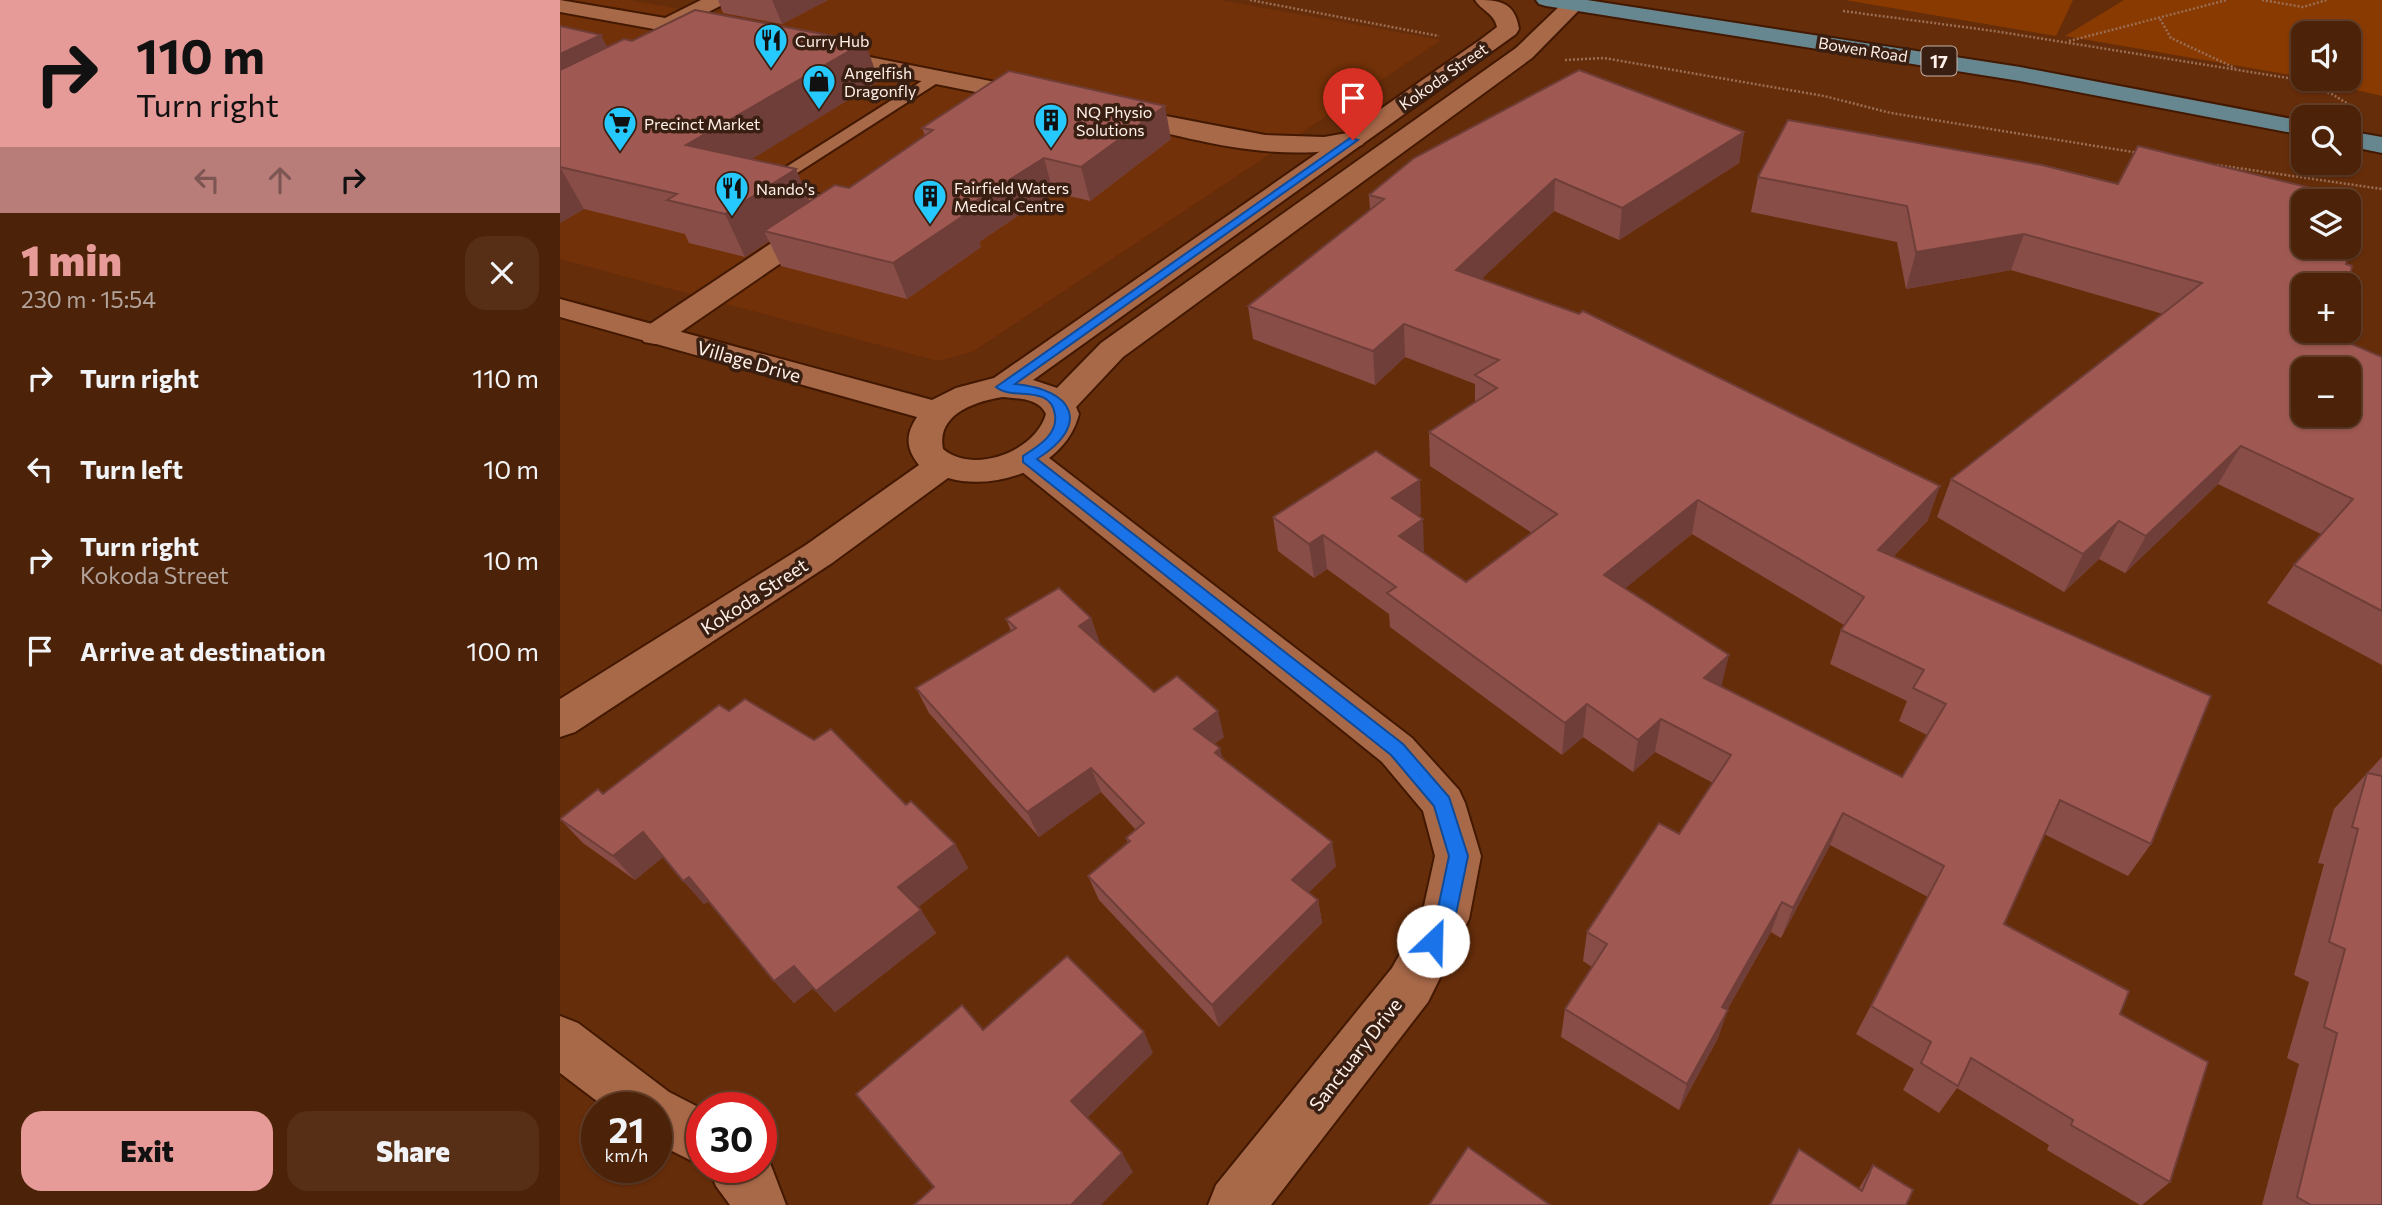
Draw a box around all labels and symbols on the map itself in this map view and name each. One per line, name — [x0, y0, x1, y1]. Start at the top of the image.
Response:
restaurant icon: Curry Hub — [752, 21, 790, 70]
place label: Curry Hub — [795, 31, 869, 50]
street label: Bowen Road — [1817, 33, 1909, 65]
street label: Kokoda Street — [1395, 38, 1491, 113]
road number: 17 — [1922, 46, 1956, 76]
shop icon: Angelfish Dragonfly — [800, 62, 838, 111]
place label: Angelfish Dragonfly — [844, 63, 916, 100]
pin — [1323, 68, 1383, 140]
building icon: NQ Physio Solutions — [1032, 101, 1070, 150]
place label: NQ Physio Solutions — [1076, 102, 1152, 139]
supermarket icon: Precinct Market — [601, 104, 639, 153]
place label: Precinct Market — [644, 114, 761, 133]
restaurant icon: Nando's — [713, 169, 751, 218]
building icon: Fairfield Waters Medical Centre — [911, 177, 949, 226]
place label: Fairfield Waters Medical Centre — [954, 178, 1069, 215]
place label: Nando's — [756, 179, 815, 198]
street label: Village Drive — [694, 335, 804, 387]
street label: Kokoda Street — [696, 553, 812, 639]
position arrow — [1396, 904, 1470, 978]
street label: Sanctuary Drive — [1304, 993, 1406, 1115]
speed limit sign: 30 — [686, 1092, 777, 1183]

